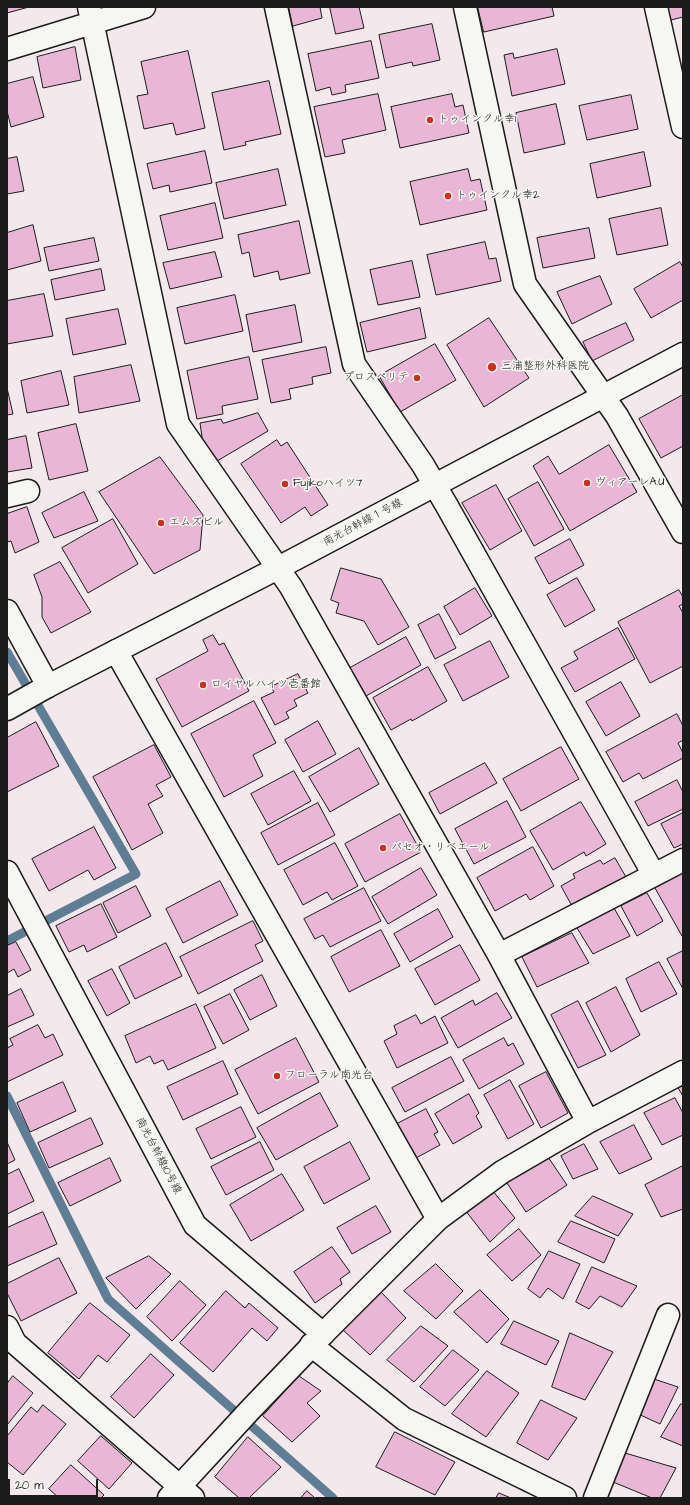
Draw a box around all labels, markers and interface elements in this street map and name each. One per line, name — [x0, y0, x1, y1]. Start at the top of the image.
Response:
place label: トゥインクル幸1 — [438, 113, 516, 127]
marker: トゥインクル幸1 — [425, 115, 435, 125]
place label: トゥインクル幸2 — [456, 189, 539, 203]
marker: トゥインクル幸2 — [443, 191, 453, 201]
place label: 三浦整形外科医院 — [501, 360, 589, 374]
marker: 三浦整形外科医院 — [486, 361, 498, 373]
place label: プロスペリテ — [343, 371, 409, 385]
marker: プロスペリテ — [412, 373, 422, 383]
place label: ヴィアーレA.U — [595, 476, 664, 490]
place label: Fujikoハイツ7 — [293, 477, 363, 491]
marker: ヴィアーレA.U — [582, 478, 592, 488]
marker: Fujikoハイツ7 — [280, 479, 290, 489]
street label: 南光台幹線１号線 — [321, 497, 405, 549]
place label: エムズビル — [169, 516, 224, 530]
marker: エムズビル — [156, 518, 166, 528]
place label: ロイヤルハイツ壱番館 — [211, 678, 321, 692]
marker: ロイヤルハイツ壱番館 — [198, 680, 208, 690]
place label: パセオ・リベエール — [391, 841, 490, 855]
marker: パセオ・リベエール — [378, 843, 388, 853]
place label: フローラル南光台 — [285, 1069, 373, 1083]
marker: フローラル南光台 — [272, 1071, 282, 1081]
street label: 南光台幹線10号線 — [132, 1115, 184, 1197]
scale bar — [10, 1471, 100, 1497]
text: 20 m — [15, 1477, 44, 1494]

